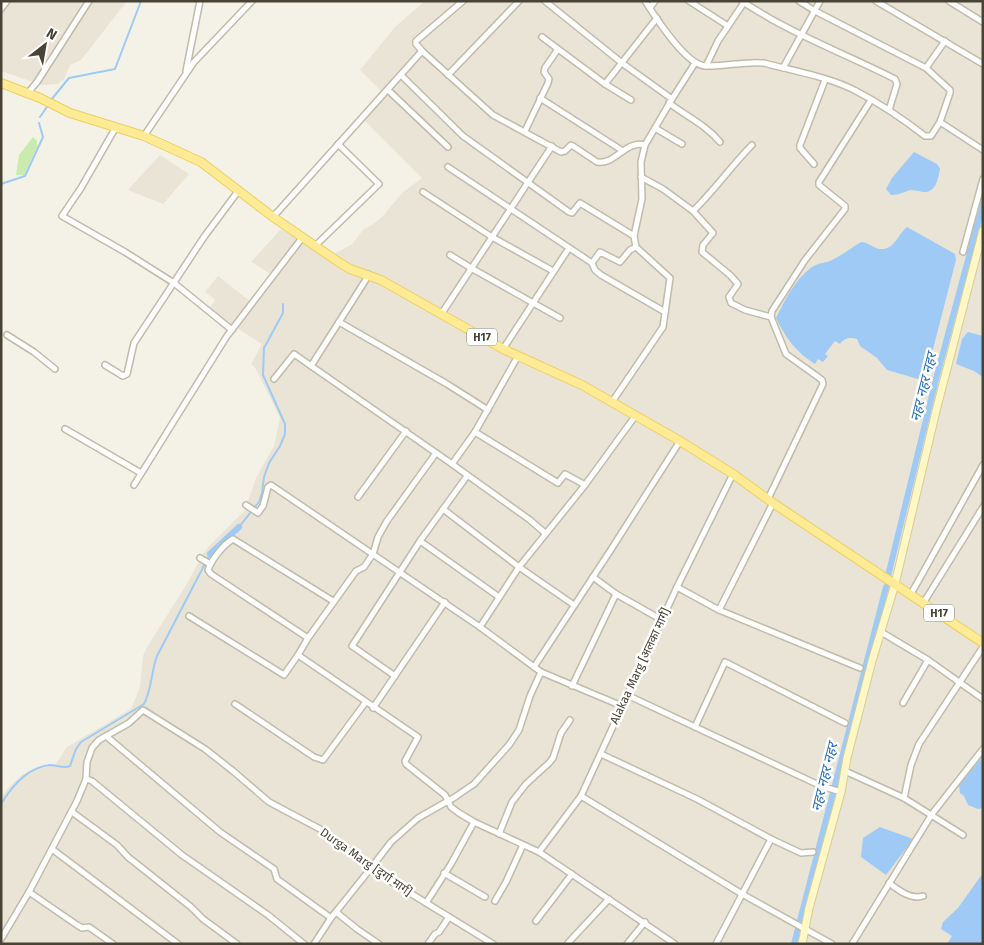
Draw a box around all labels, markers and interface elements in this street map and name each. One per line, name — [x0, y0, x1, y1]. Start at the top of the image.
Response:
north arrow — [20, 20, 70, 70]
text: N — [43, 25, 60, 44]
road number: H17 — [467, 328, 497, 346]
water label: नहर नहर नहर — [907, 348, 941, 423]
road number: H17 — [924, 604, 954, 622]
street label: Alakaa Marg [अलका मार्ग] — [607, 606, 673, 726]
water label: नहर नहर नहर — [808, 738, 842, 813]
street label: Durga Marg [दुर्गा मार्ग] — [317, 825, 415, 900]

